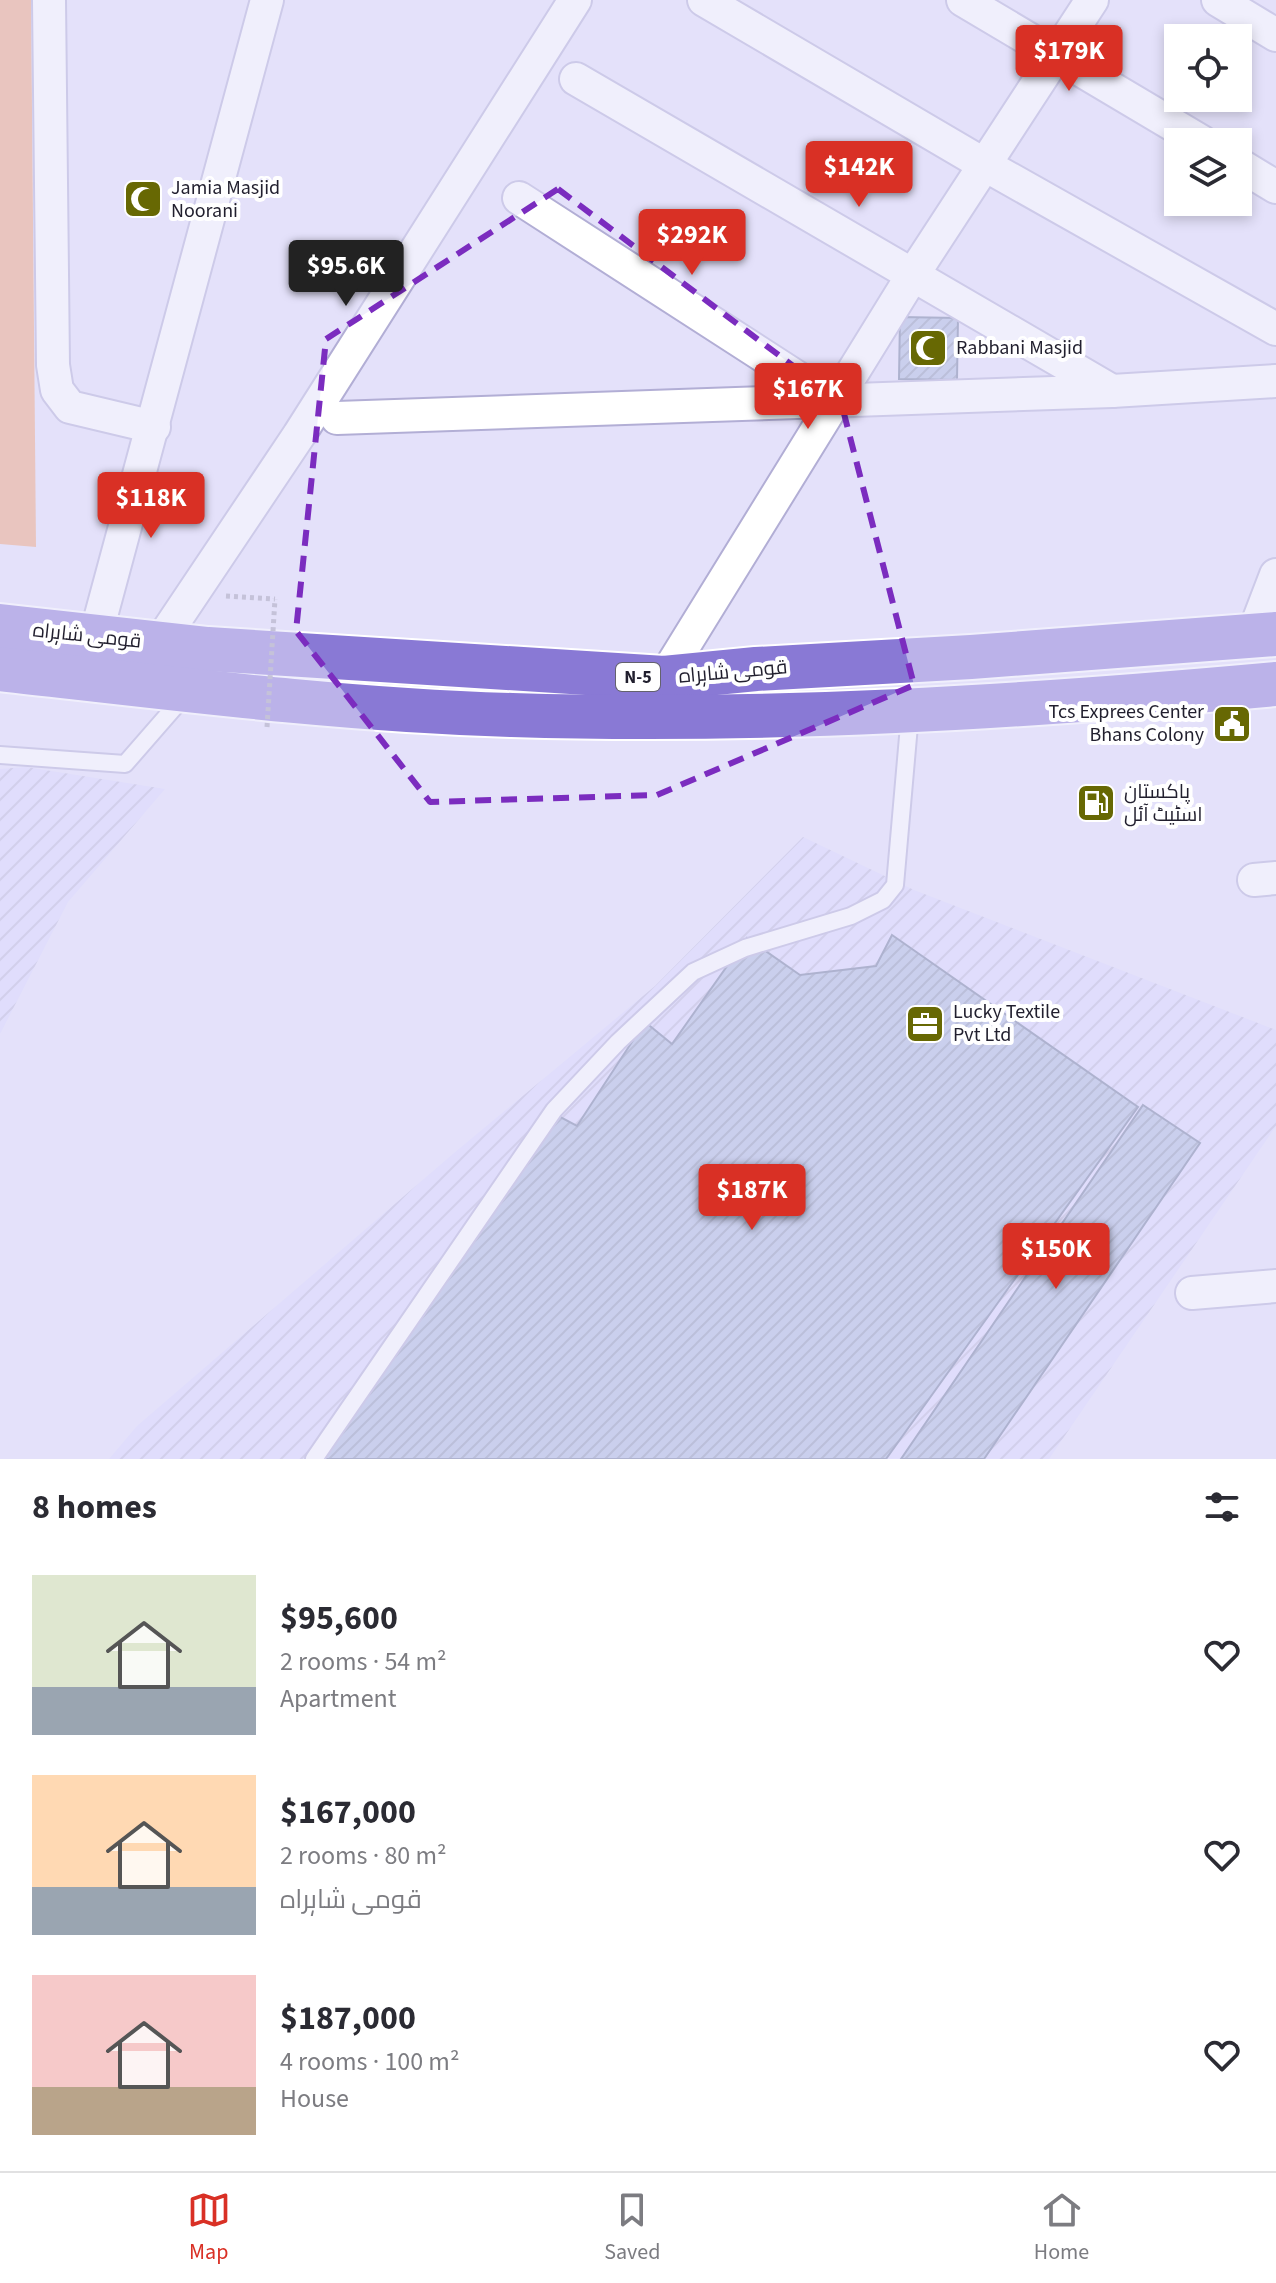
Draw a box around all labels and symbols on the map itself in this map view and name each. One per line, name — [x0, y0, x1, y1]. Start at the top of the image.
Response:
pin: $179K — [1013, 25, 1125, 93]
pin: $142K — [803, 141, 915, 209]
place label: Jamia Masjid Noorani — [171, 174, 280, 225]
mosque icon: Jamia Masjid Noorani — [122, 178, 164, 220]
pin: $292K — [636, 209, 748, 277]
pin: $95.6K — [281, 240, 411, 308]
mosque icon: Rabbani Masjid — [907, 327, 949, 369]
place label: Rabbani Masjid — [956, 334, 1083, 362]
pin: $167K — [752, 363, 864, 431]
pin: $118K — [95, 472, 207, 540]
street label: قومی شاہراہ — [31, 616, 143, 656]
street label: قومی شاہراہ — [677, 653, 789, 691]
road number: N-5 — [616, 663, 660, 691]
place label: Tcs Exprees Center Bhans Colony — [1049, 698, 1205, 749]
public building icon: Tcs Exprees Center Bhans Colony — [1211, 703, 1253, 745]
place label: پاکستان اسٹیٹ آئل — [1124, 778, 1203, 829]
fuel station icon: پاکستان اسٹیٹ آئل — [1075, 782, 1117, 824]
place label: Lucky Textile Pvt Ltd — [953, 998, 1060, 1049]
office icon: Lucky Textile Pvt Ltd — [904, 1003, 946, 1045]
pin: $187K — [696, 1164, 808, 1232]
pin: $150K — [1000, 1223, 1112, 1291]

